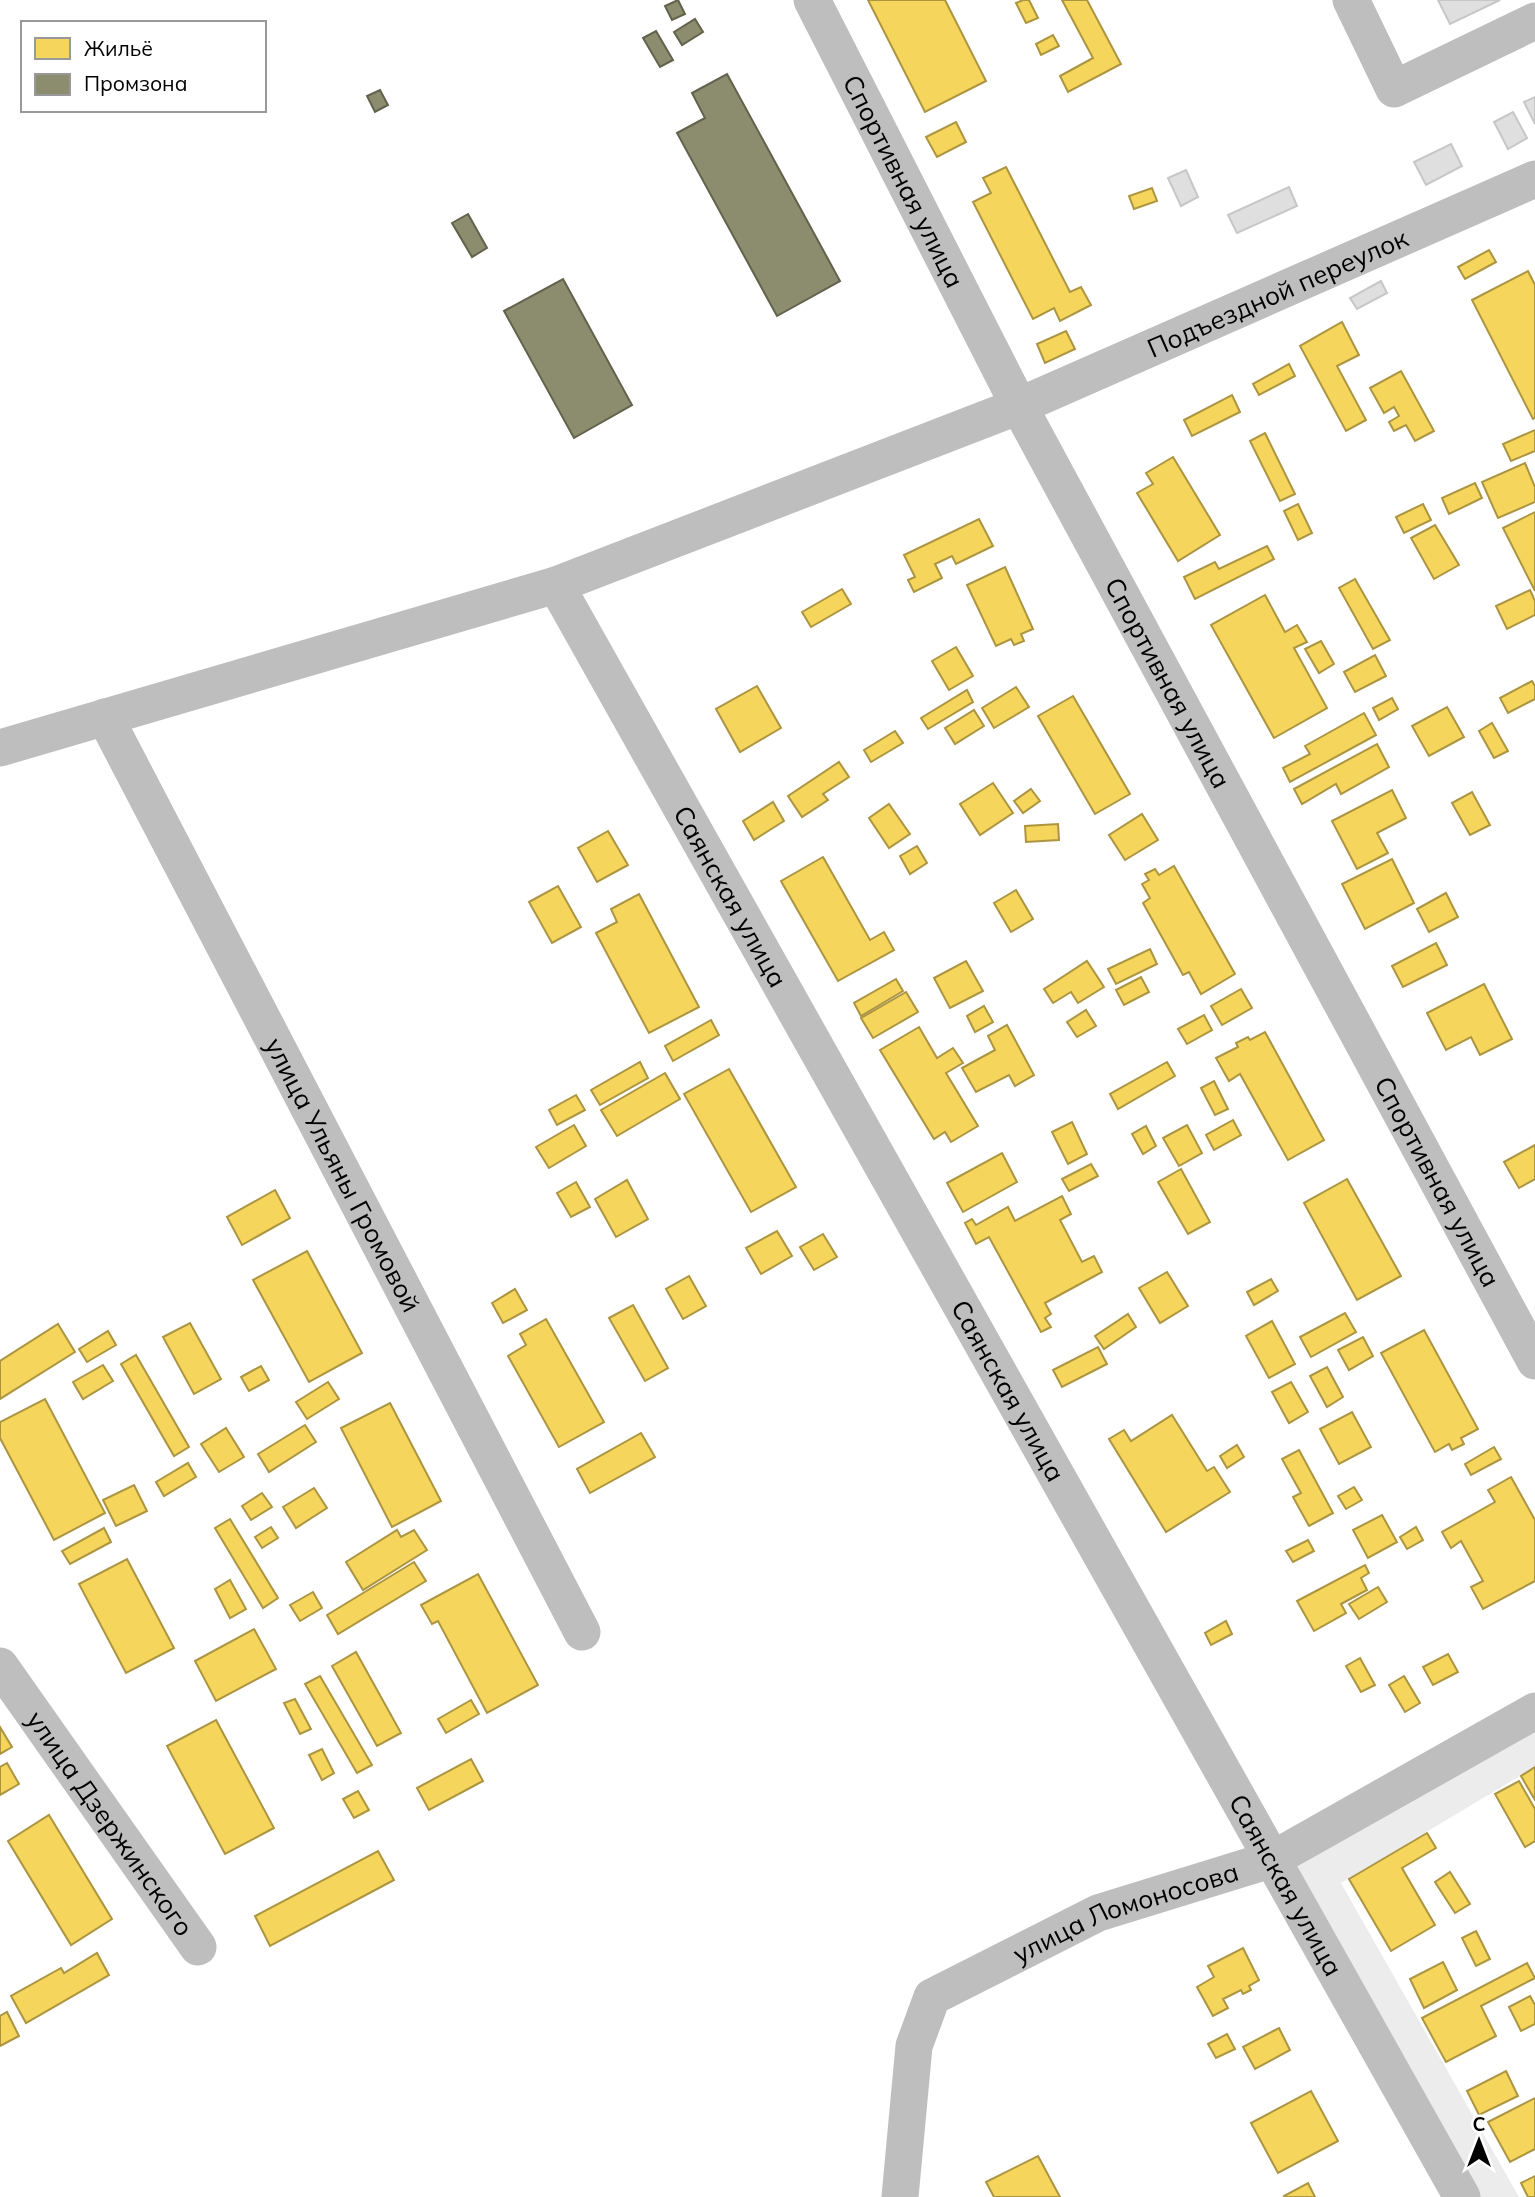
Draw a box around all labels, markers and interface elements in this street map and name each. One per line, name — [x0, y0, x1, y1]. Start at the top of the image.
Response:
legend — [21, 21, 266, 112]
text: Жильё — [84, 35, 153, 61]
street label: Спортивная улица — [836, 69, 972, 293]
text: Промзона — [84, 70, 187, 96]
street label: Подъездной переулок — [1142, 221, 1413, 364]
street label: Спортивная улица — [1098, 572, 1239, 793]
street label: Саянская улица — [667, 800, 795, 993]
street label: улица Ульяны Громовой — [258, 1032, 429, 1317]
street label: Спортивная улица — [1368, 1070, 1508, 1292]
street label: Саянская улица — [945, 1294, 1073, 1487]
street label: улица Дзержинского — [20, 1704, 201, 1942]
street label: Саянская улица — [1222, 1788, 1351, 1981]
street label: улица Ломоносова — [1007, 1854, 1242, 1970]
north arrow — [1444, 2106, 1514, 2176]
text: С — [1472, 2112, 1486, 2136]

